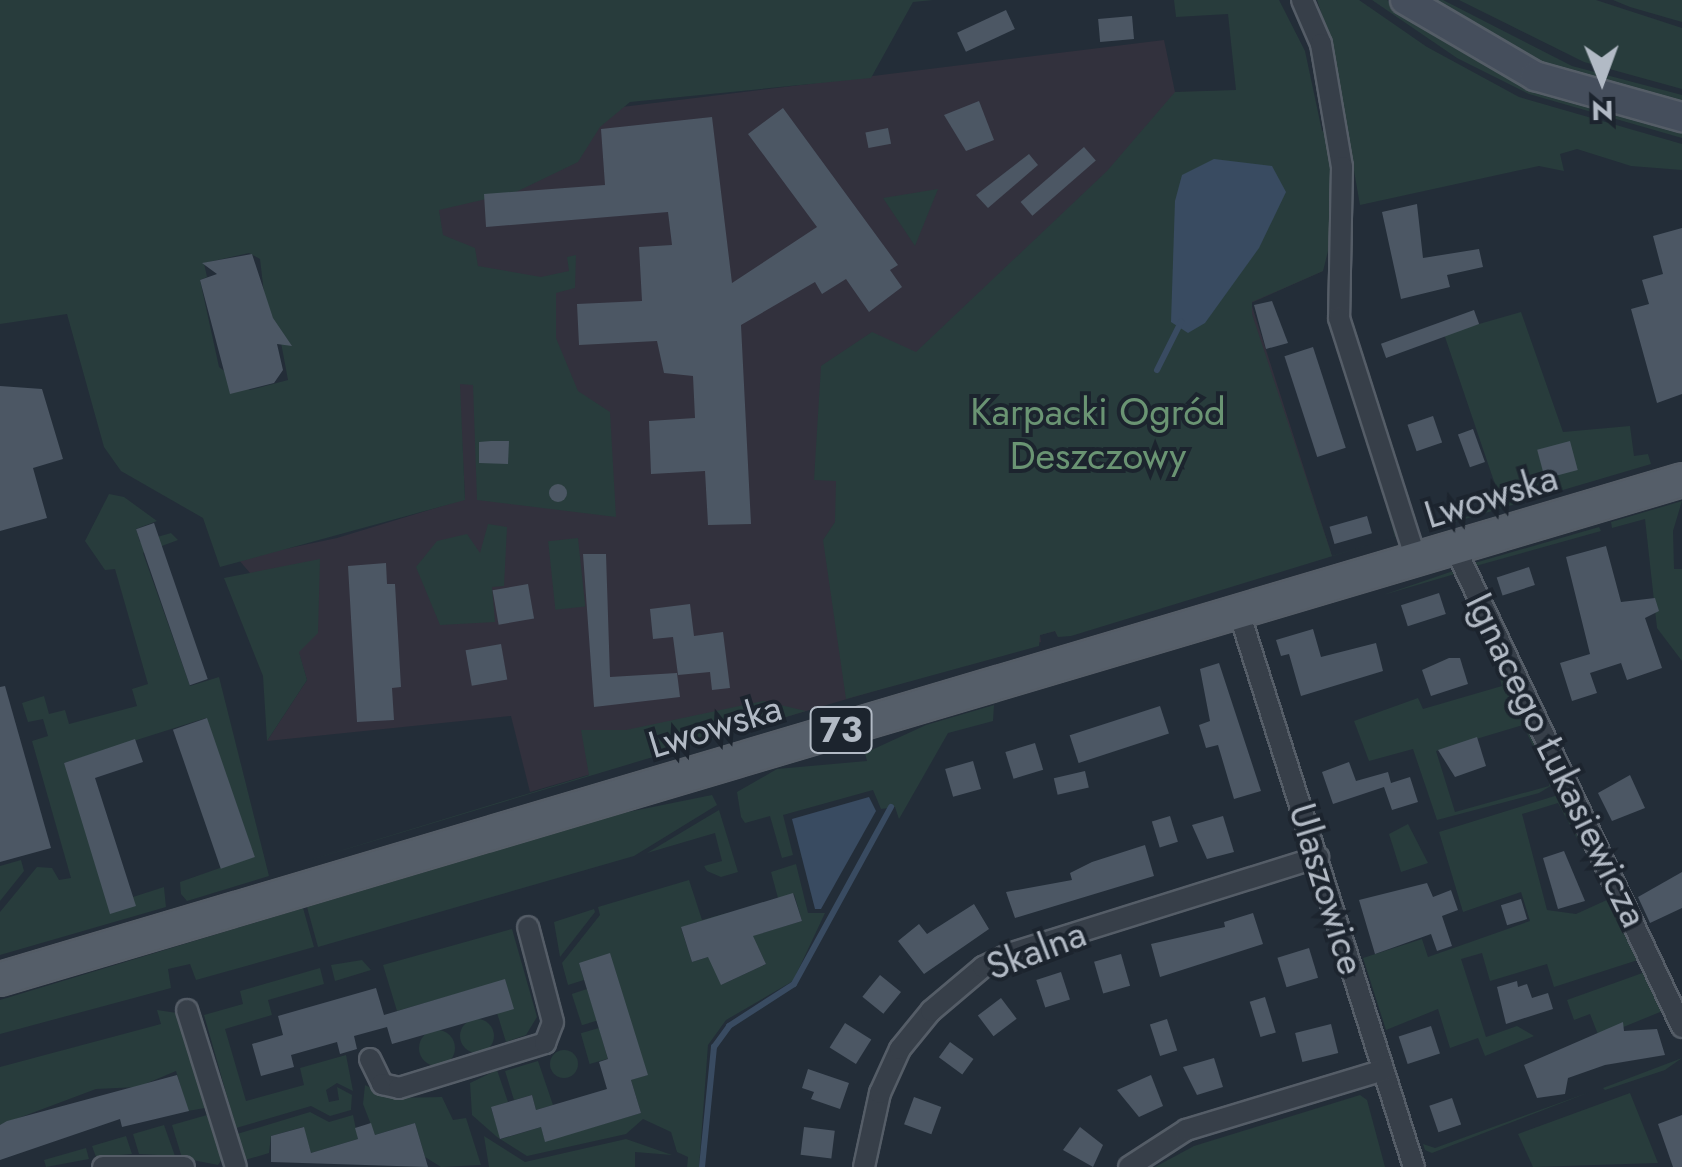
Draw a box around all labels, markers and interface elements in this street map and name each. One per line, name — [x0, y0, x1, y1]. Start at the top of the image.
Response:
north arrow — [1552, 30, 1652, 130]
text: N — [1591, 90, 1614, 131]
park label: Karpacki Ogród Deszczowy — [970, 389, 1226, 478]
street label: Lwowska — [1419, 454, 1563, 538]
street label: Ignacego Łukasiewicza — [1456, 586, 1658, 934]
street label: Lwowska — [643, 684, 787, 768]
road number: 73 — [808, 700, 874, 760]
street label: Ulaszowice — [1279, 798, 1375, 980]
street label: Skalna — [980, 910, 1092, 990]

